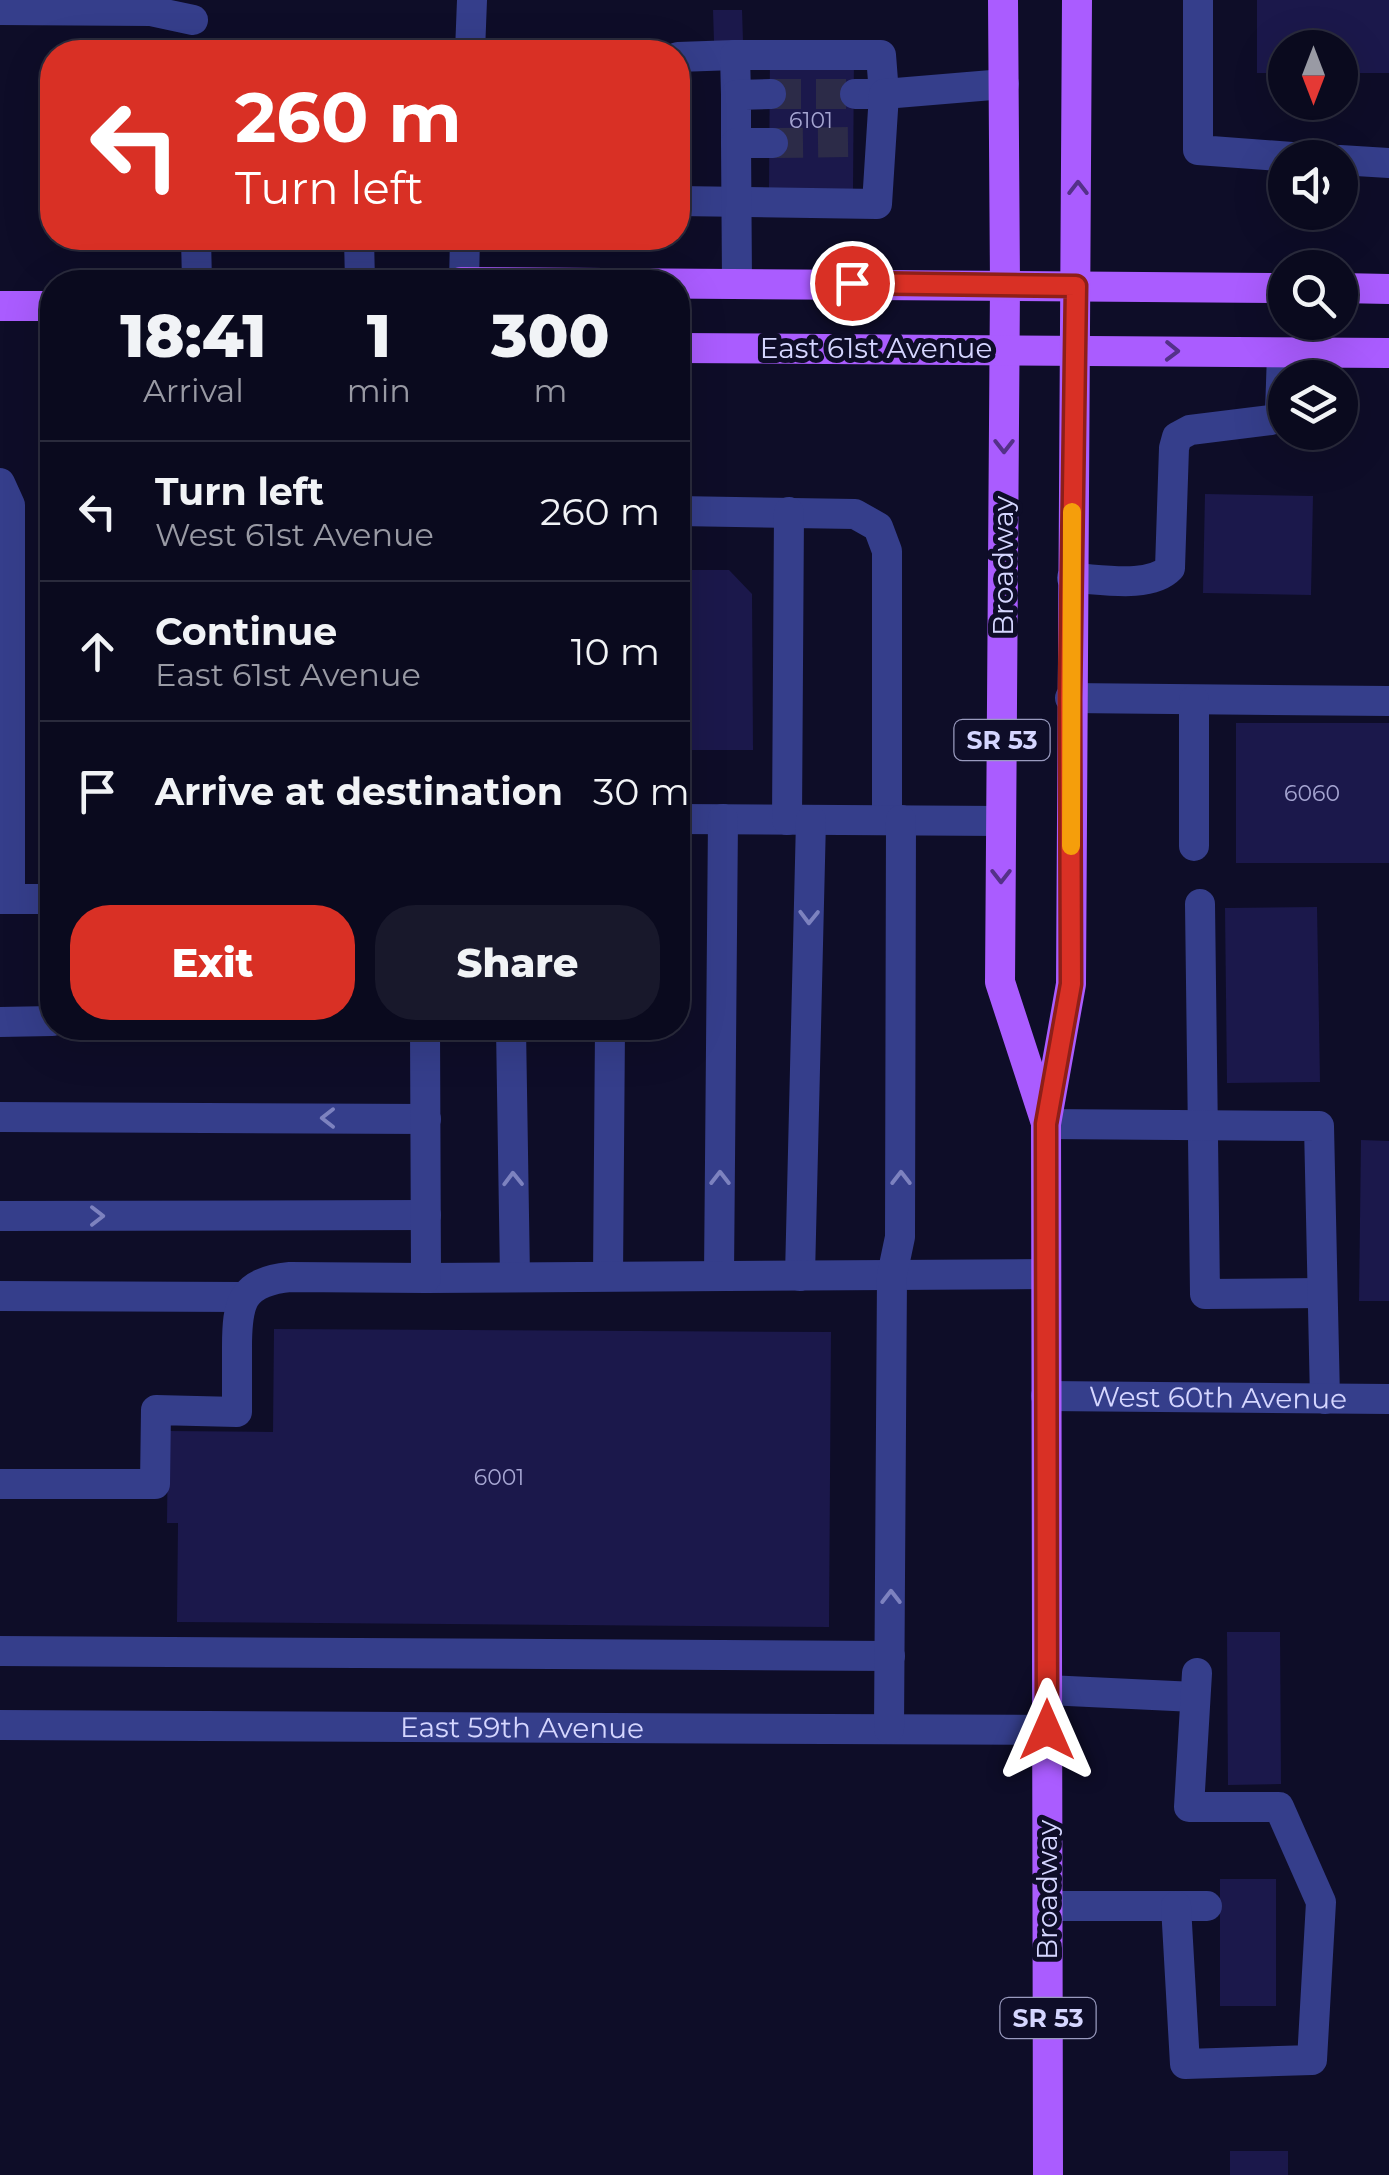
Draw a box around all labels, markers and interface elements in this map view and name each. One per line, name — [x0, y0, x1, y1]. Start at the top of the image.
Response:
north arrow — [1268, 30, 1358, 120]
map controls — [1268, 30, 1358, 450]
text: 260 m — [235, 74, 462, 160]
icon: left — [70, 80, 200, 210]
house number: 6101 — [789, 107, 833, 134]
button: sound — [1268, 140, 1358, 230]
text: Turn left — [235, 160, 423, 215]
one-way arrow — [1067, 180, 1088, 196]
pin — [810, 241, 895, 326]
button: search — [1268, 250, 1358, 340]
icon: arrive — [825, 256, 880, 311]
text: 18:41 — [120, 299, 267, 372]
text: 1 — [367, 299, 391, 372]
text: 300 — [491, 299, 610, 372]
street label: East 61st Avenue — [760, 331, 992, 365]
one-way arrow — [1164, 341, 1180, 362]
button: layers — [1268, 360, 1358, 450]
text: Arrival — [143, 371, 244, 410]
text: min — [347, 371, 411, 410]
text: m — [534, 371, 567, 410]
one-way arrow — [993, 440, 1015, 455]
text: Turn left — [155, 468, 324, 515]
icon: left — [70, 484, 125, 539]
text: 260 m — [540, 488, 660, 535]
street label: Broadway — [986, 495, 1020, 636]
text: West 61st Avenue — [155, 515, 434, 554]
text: Continue — [155, 608, 337, 655]
icon: ahead — [70, 624, 125, 679]
text: 10 m — [571, 628, 660, 675]
text: East 61st Avenue — [155, 655, 421, 694]
road number: SR 53 — [954, 720, 1050, 760]
icon: arrive — [70, 764, 125, 819]
text: Arrive at destination — [155, 768, 563, 815]
text: 30 m — [593, 768, 690, 815]
house number: 6060 — [1284, 780, 1340, 807]
one-way arrow — [990, 870, 1012, 885]
button: Exit — [70, 905, 355, 1020]
button: Share — [375, 905, 660, 1020]
one-way arrow — [798, 910, 819, 926]
one-way arrow — [320, 1107, 336, 1129]
one-way arrow — [709, 1170, 731, 1186]
one-way arrow — [890, 1170, 912, 1186]
one-way arrow — [503, 1171, 524, 1187]
one-way arrow — [90, 1205, 106, 1227]
street label: West 60th Avenue — [1089, 1379, 1347, 1416]
house number: 6001 — [474, 1464, 524, 1491]
one-way arrow — [880, 1588, 901, 1604]
position arrow — [995, 1678, 1099, 1782]
street label: East 59th Avenue — [400, 1710, 644, 1745]
street label: Broadway — [1030, 1819, 1064, 1960]
road number: SR 53 — [1000, 1998, 1096, 2038]

